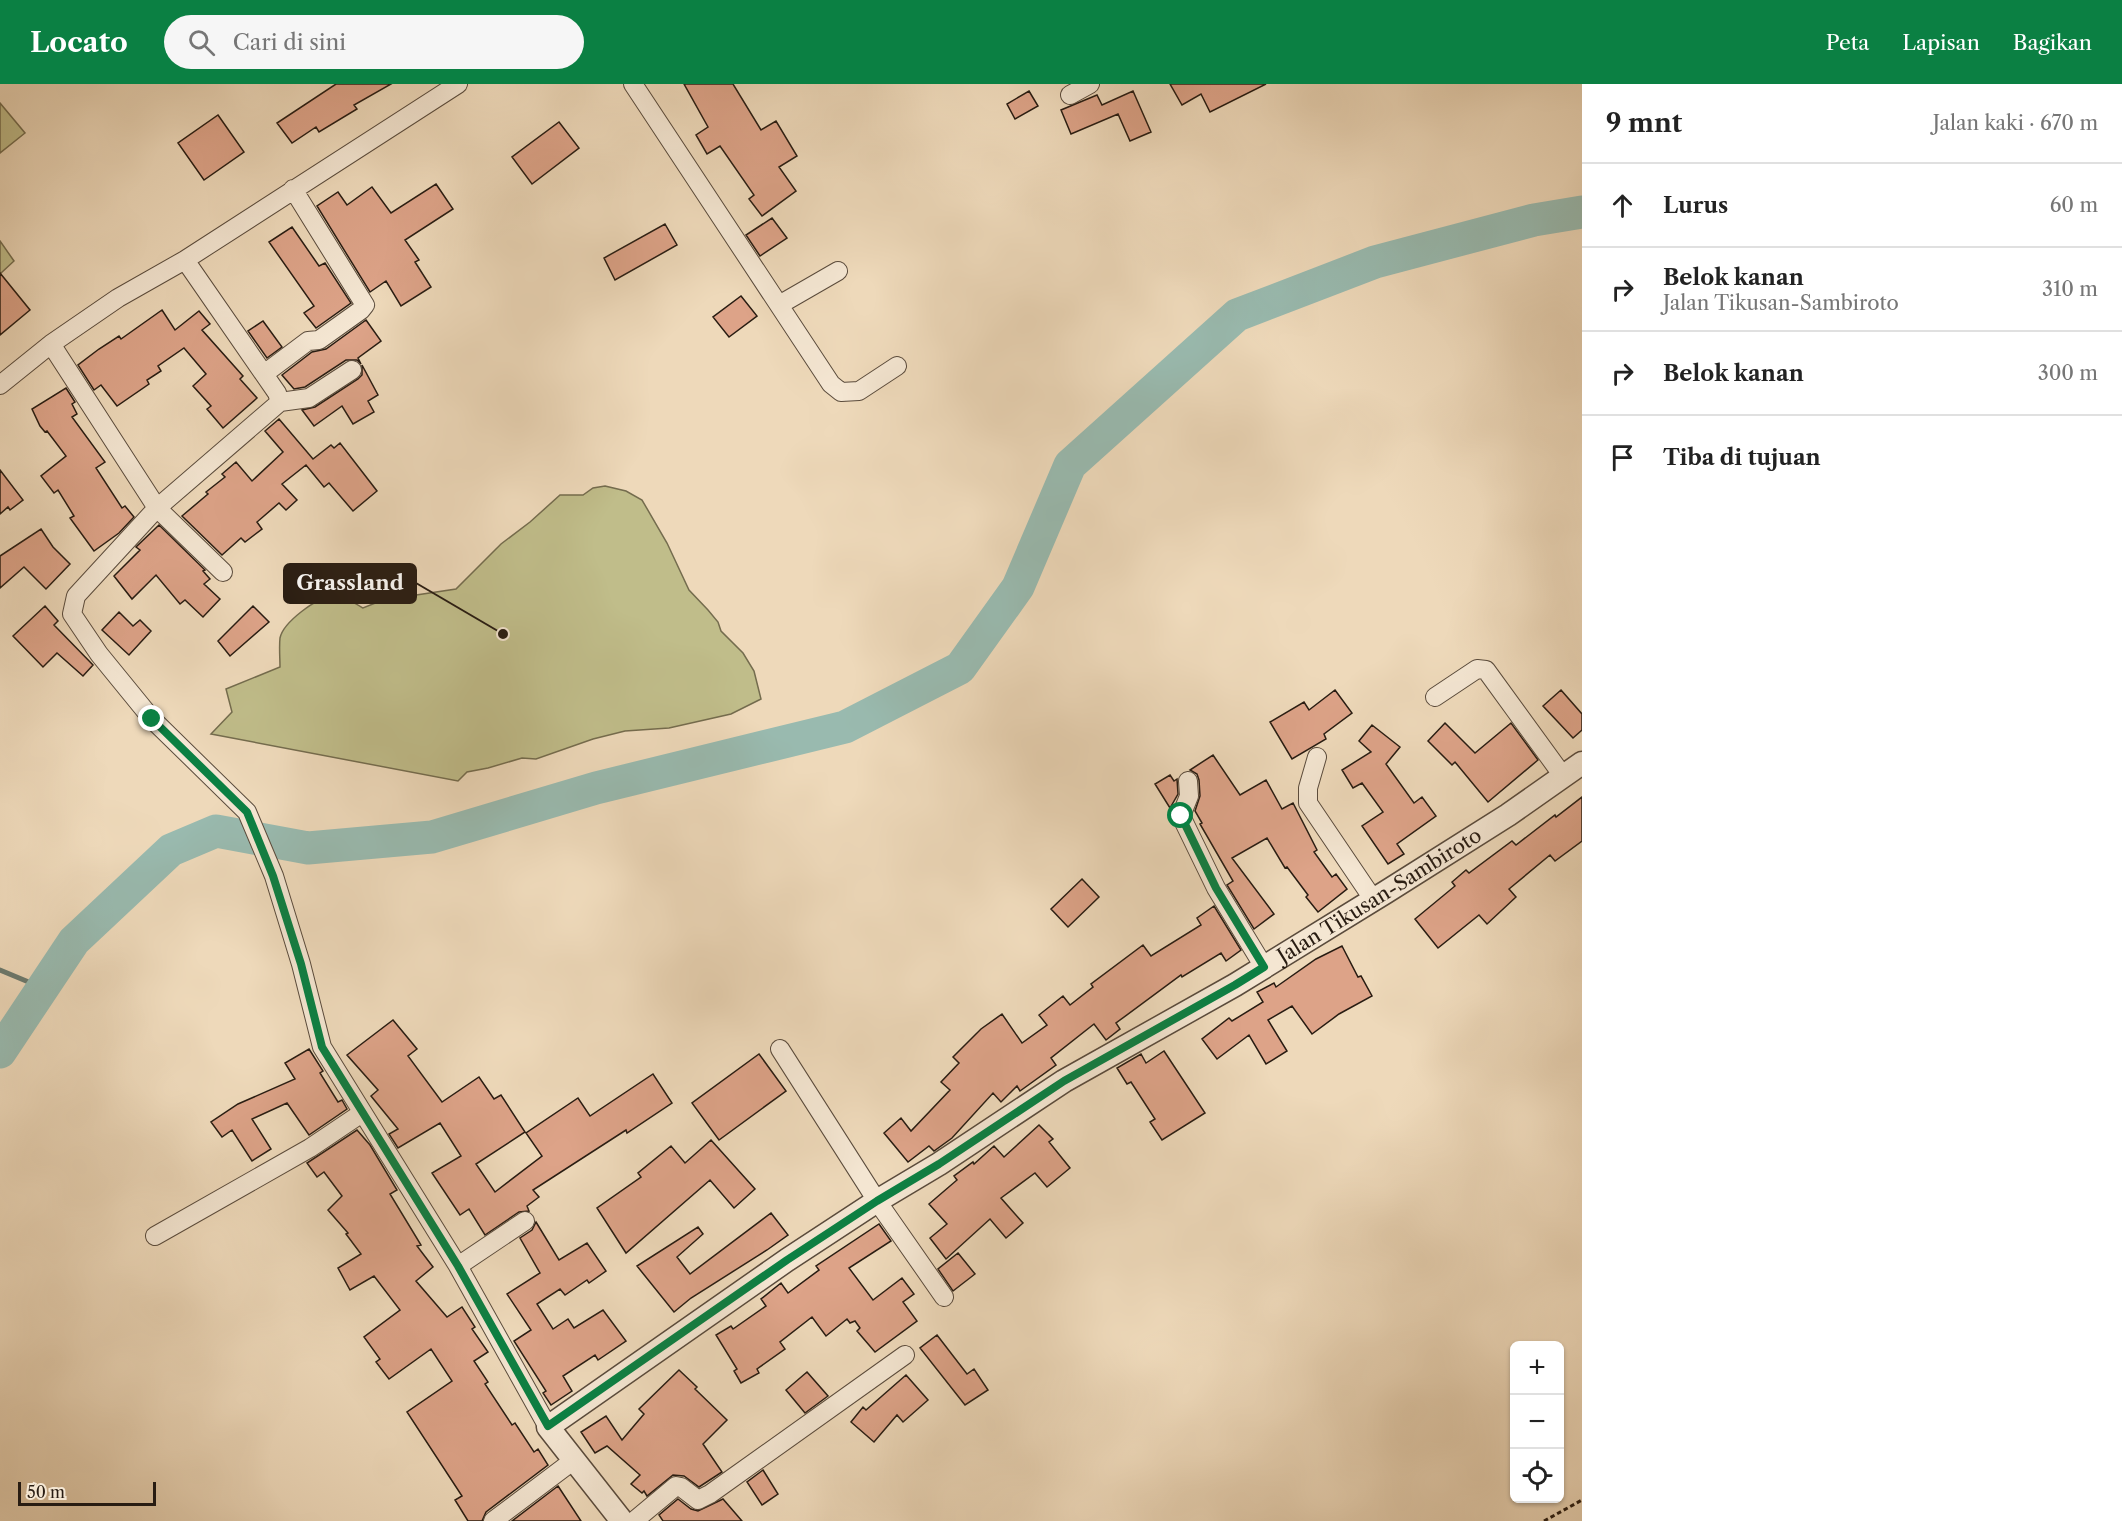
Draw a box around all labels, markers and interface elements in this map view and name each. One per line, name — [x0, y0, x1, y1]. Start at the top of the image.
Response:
search box — [164, 15, 584, 69]
text: Locato — [30, 25, 128, 59]
icon: search — [185, 26, 218, 59]
text: Cari di sini — [233, 29, 346, 56]
text: Peta — [1826, 30, 1869, 55]
text: Lapisan — [1902, 30, 1980, 55]
text: Bagikan — [2013, 30, 2092, 55]
text: 9 mnt — [1606, 107, 1682, 139]
text: Jalan kaki · 670 m — [1933, 111, 2098, 135]
icon: ahead — [1606, 189, 1639, 222]
text: Lurus — [1663, 192, 1728, 219]
text: 60 m — [2050, 193, 2098, 217]
text: Belok kanan — [1663, 264, 1804, 291]
icon: right — [1606, 273, 1639, 306]
text: 310 m — [2042, 277, 2098, 301]
text: Jalan Tikusan-Sambiroto — [1663, 291, 1899, 315]
icon: right — [1606, 357, 1639, 390]
text: Belok kanan — [1663, 360, 1804, 387]
text: 300 m — [2038, 361, 2098, 385]
icon: arrive — [1606, 441, 1639, 474]
text: Tiba di tujuan — [1663, 444, 1821, 471]
callout: Grassland — [284, 564, 416, 603]
text: Grassland — [296, 570, 404, 595]
route end — [138, 705, 164, 731]
route start — [1167, 802, 1193, 828]
street label: Jalan Tikusan-Sambiroto — [1270, 823, 1486, 970]
map controls — [1510, 1341, 1564, 1503]
button: + — [1510, 1341, 1564, 1395]
button: − — [1510, 1395, 1564, 1449]
button: locate — [1510, 1449, 1564, 1503]
scale bar — [18, 1479, 156, 1506]
text: 50 m — [27, 1482, 65, 1502]

